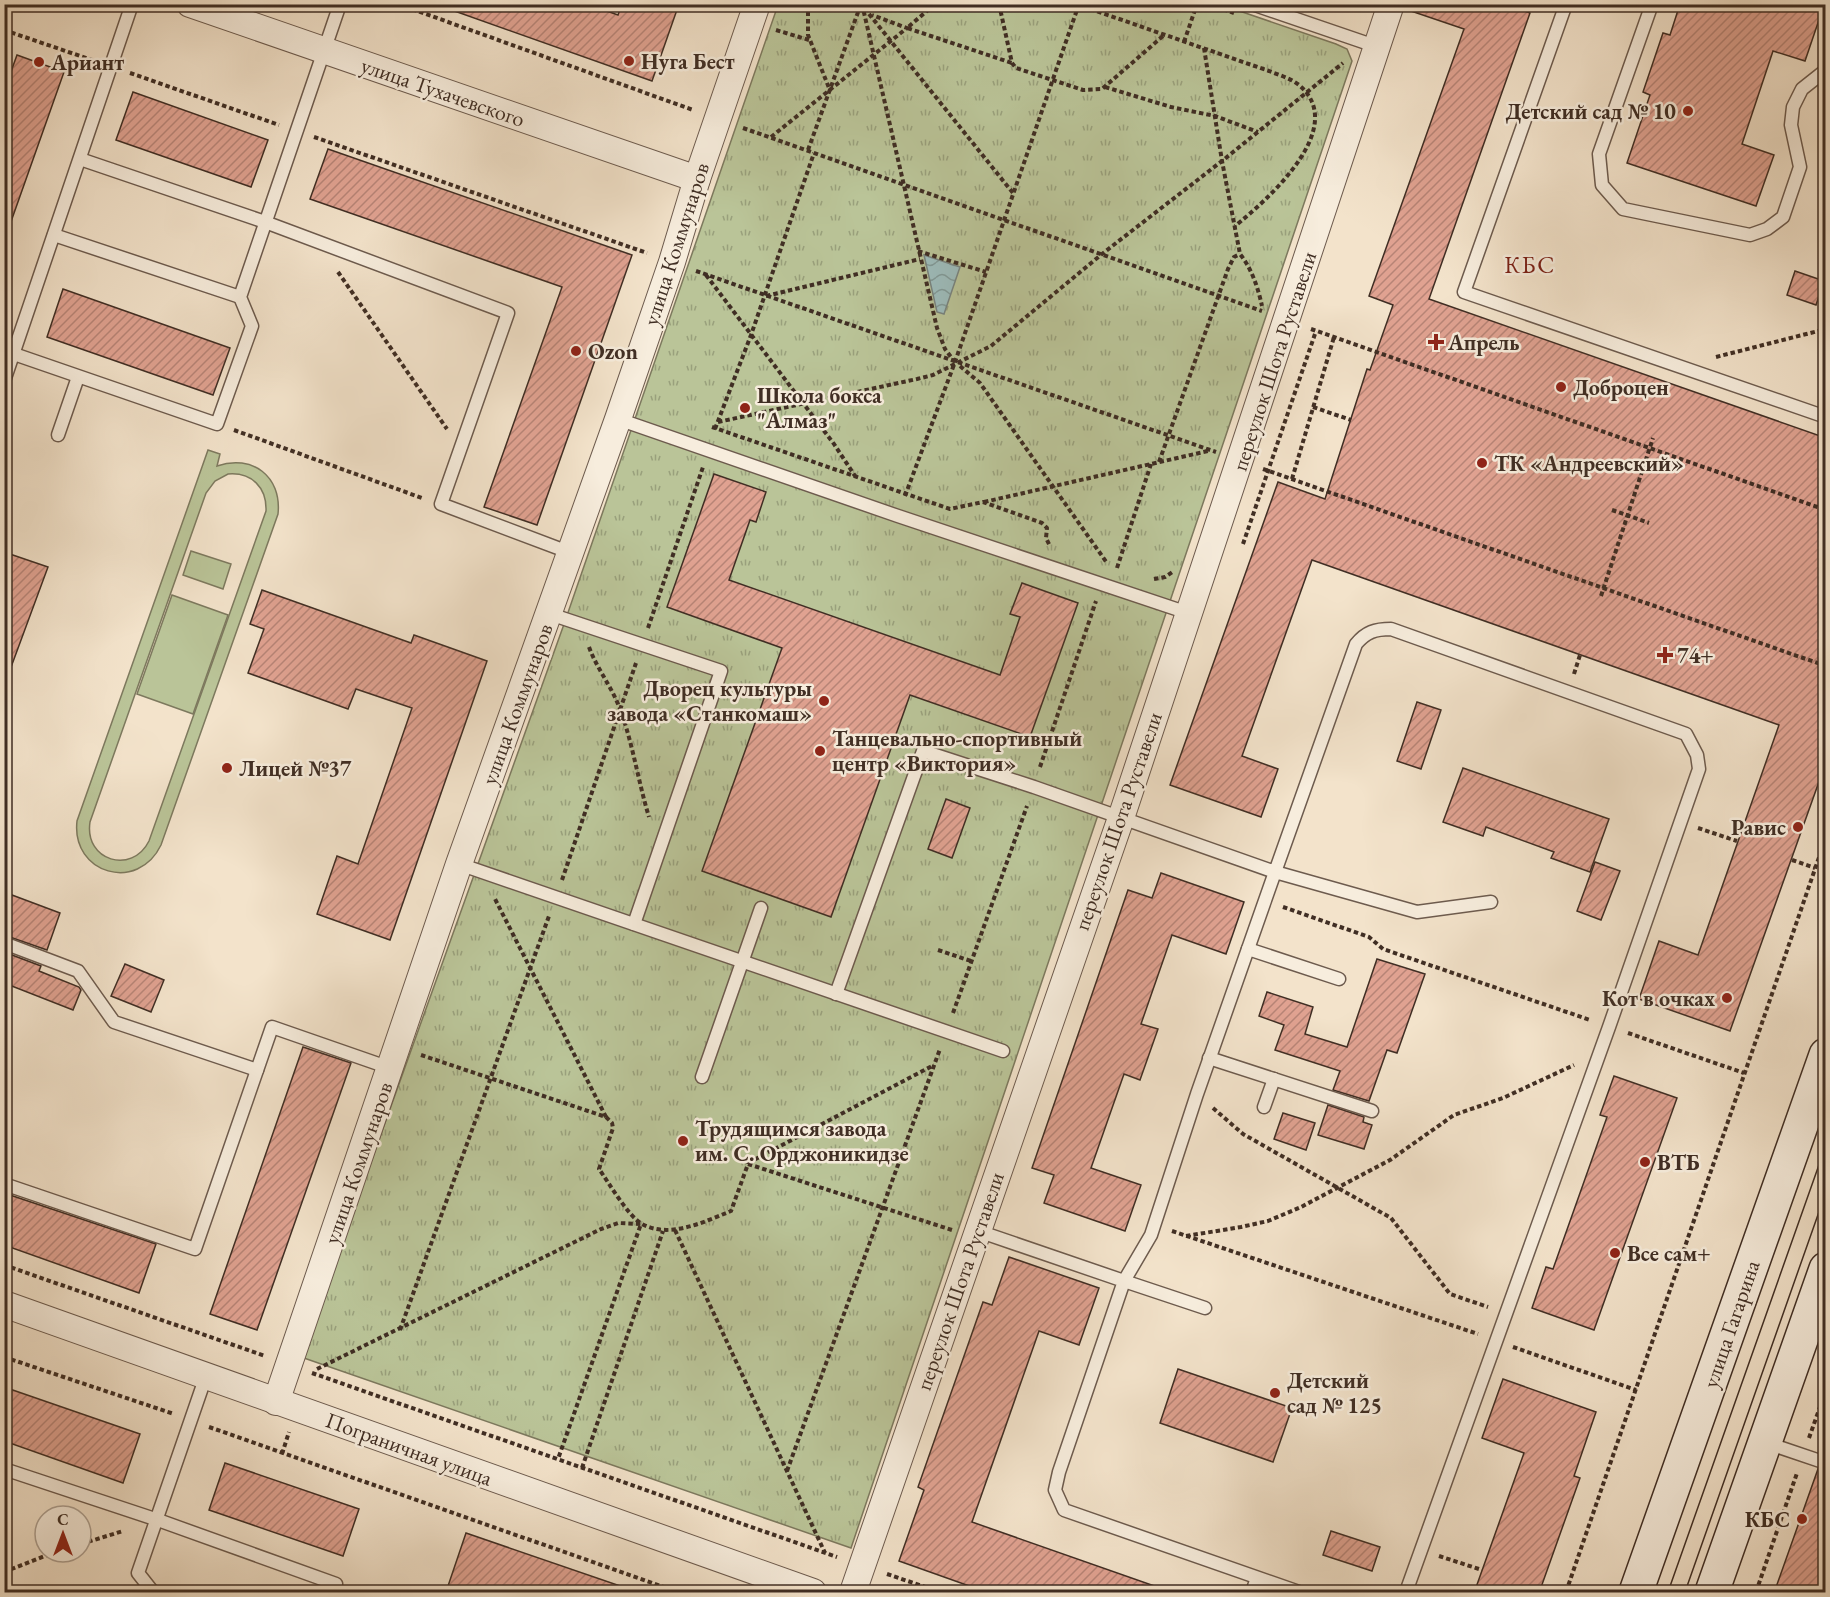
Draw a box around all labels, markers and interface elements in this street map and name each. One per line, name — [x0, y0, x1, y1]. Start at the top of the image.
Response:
place label: Нуга Бест — [641, 47, 735, 76]
place label: Ариант — [50, 48, 124, 77]
street label: улица Тухачевского — [357, 50, 529, 134]
marker: Нуга Бест — [622, 54, 636, 68]
marker: Ариант — [32, 55, 46, 69]
place label: Детский сад № 10 — [1505, 97, 1676, 126]
marker: Детский сад № 10 — [1681, 104, 1695, 118]
street label: улица Коммунаров — [636, 159, 716, 329]
street label: переулок Шота Руставели — [1225, 247, 1323, 474]
district label: КБС — [1504, 249, 1556, 280]
place label: Апрель — [1447, 328, 1519, 357]
marker: Апрель — [1429, 335, 1443, 349]
place label: Ozon — [588, 337, 638, 366]
marker: Ozon — [569, 344, 583, 358]
place label: Доброцен — [1573, 373, 1669, 402]
marker: Доброцен — [1554, 380, 1568, 394]
place label: Школа бокса "Алмаз" — [757, 381, 882, 435]
marker: Школа бокса "Алмаз" — [738, 401, 752, 415]
place label: ТК «Андреевский» — [1494, 449, 1684, 478]
marker: ТК «Андреевский» — [1475, 456, 1489, 470]
street label: улица Коммунаров — [474, 619, 560, 789]
place label: 74+ — [1677, 641, 1714, 670]
marker: 74+ — [1658, 648, 1672, 662]
place label: Дворец культуры завода «Станкомаш» — [607, 674, 812, 728]
marker: Дворец культуры завода «Станкомаш» — [817, 694, 831, 708]
street label: переулок Шота Руставели — [1067, 708, 1169, 934]
place label: Танцевально-спортивный центр «Виктория» — [832, 724, 1082, 778]
marker: Танцевально-спортивный центр «Виктория» — [813, 744, 827, 758]
place label: Лицей №37 — [239, 754, 352, 783]
marker: Лицей №37 — [220, 761, 234, 775]
place label: Равис — [1731, 813, 1786, 842]
marker: Равис — [1791, 820, 1805, 834]
place label: Кот в очках — [1602, 984, 1715, 1013]
marker: Кот в очках — [1720, 991, 1734, 1005]
street label: улица Коммунаров — [317, 1078, 399, 1248]
place label: Трудящимся завода им. С. Орджоникидзе — [695, 1114, 909, 1168]
marker: Трудящимся завода им. С. Орджоникидзе — [676, 1134, 690, 1148]
place label: ВТБ — [1657, 1148, 1700, 1177]
marker: ВТБ — [1638, 1155, 1652, 1169]
street label: переулок Шота Руставели — [909, 1168, 1011, 1394]
place label: Все сам+ — [1627, 1239, 1711, 1268]
marker: Все сам+ — [1608, 1246, 1622, 1260]
street label: улица Гагарина — [1696, 1256, 1766, 1392]
place label: Детский сад № 125 — [1287, 1366, 1382, 1420]
marker: Детский сад № 125 — [1268, 1386, 1282, 1400]
street label: Пограничная улица — [322, 1405, 497, 1493]
north arrow — [33, 1504, 93, 1564]
place label: КБС — [1745, 1505, 1790, 1534]
text: С — [57, 1509, 69, 1530]
marker: КБС — [1795, 1512, 1809, 1526]

